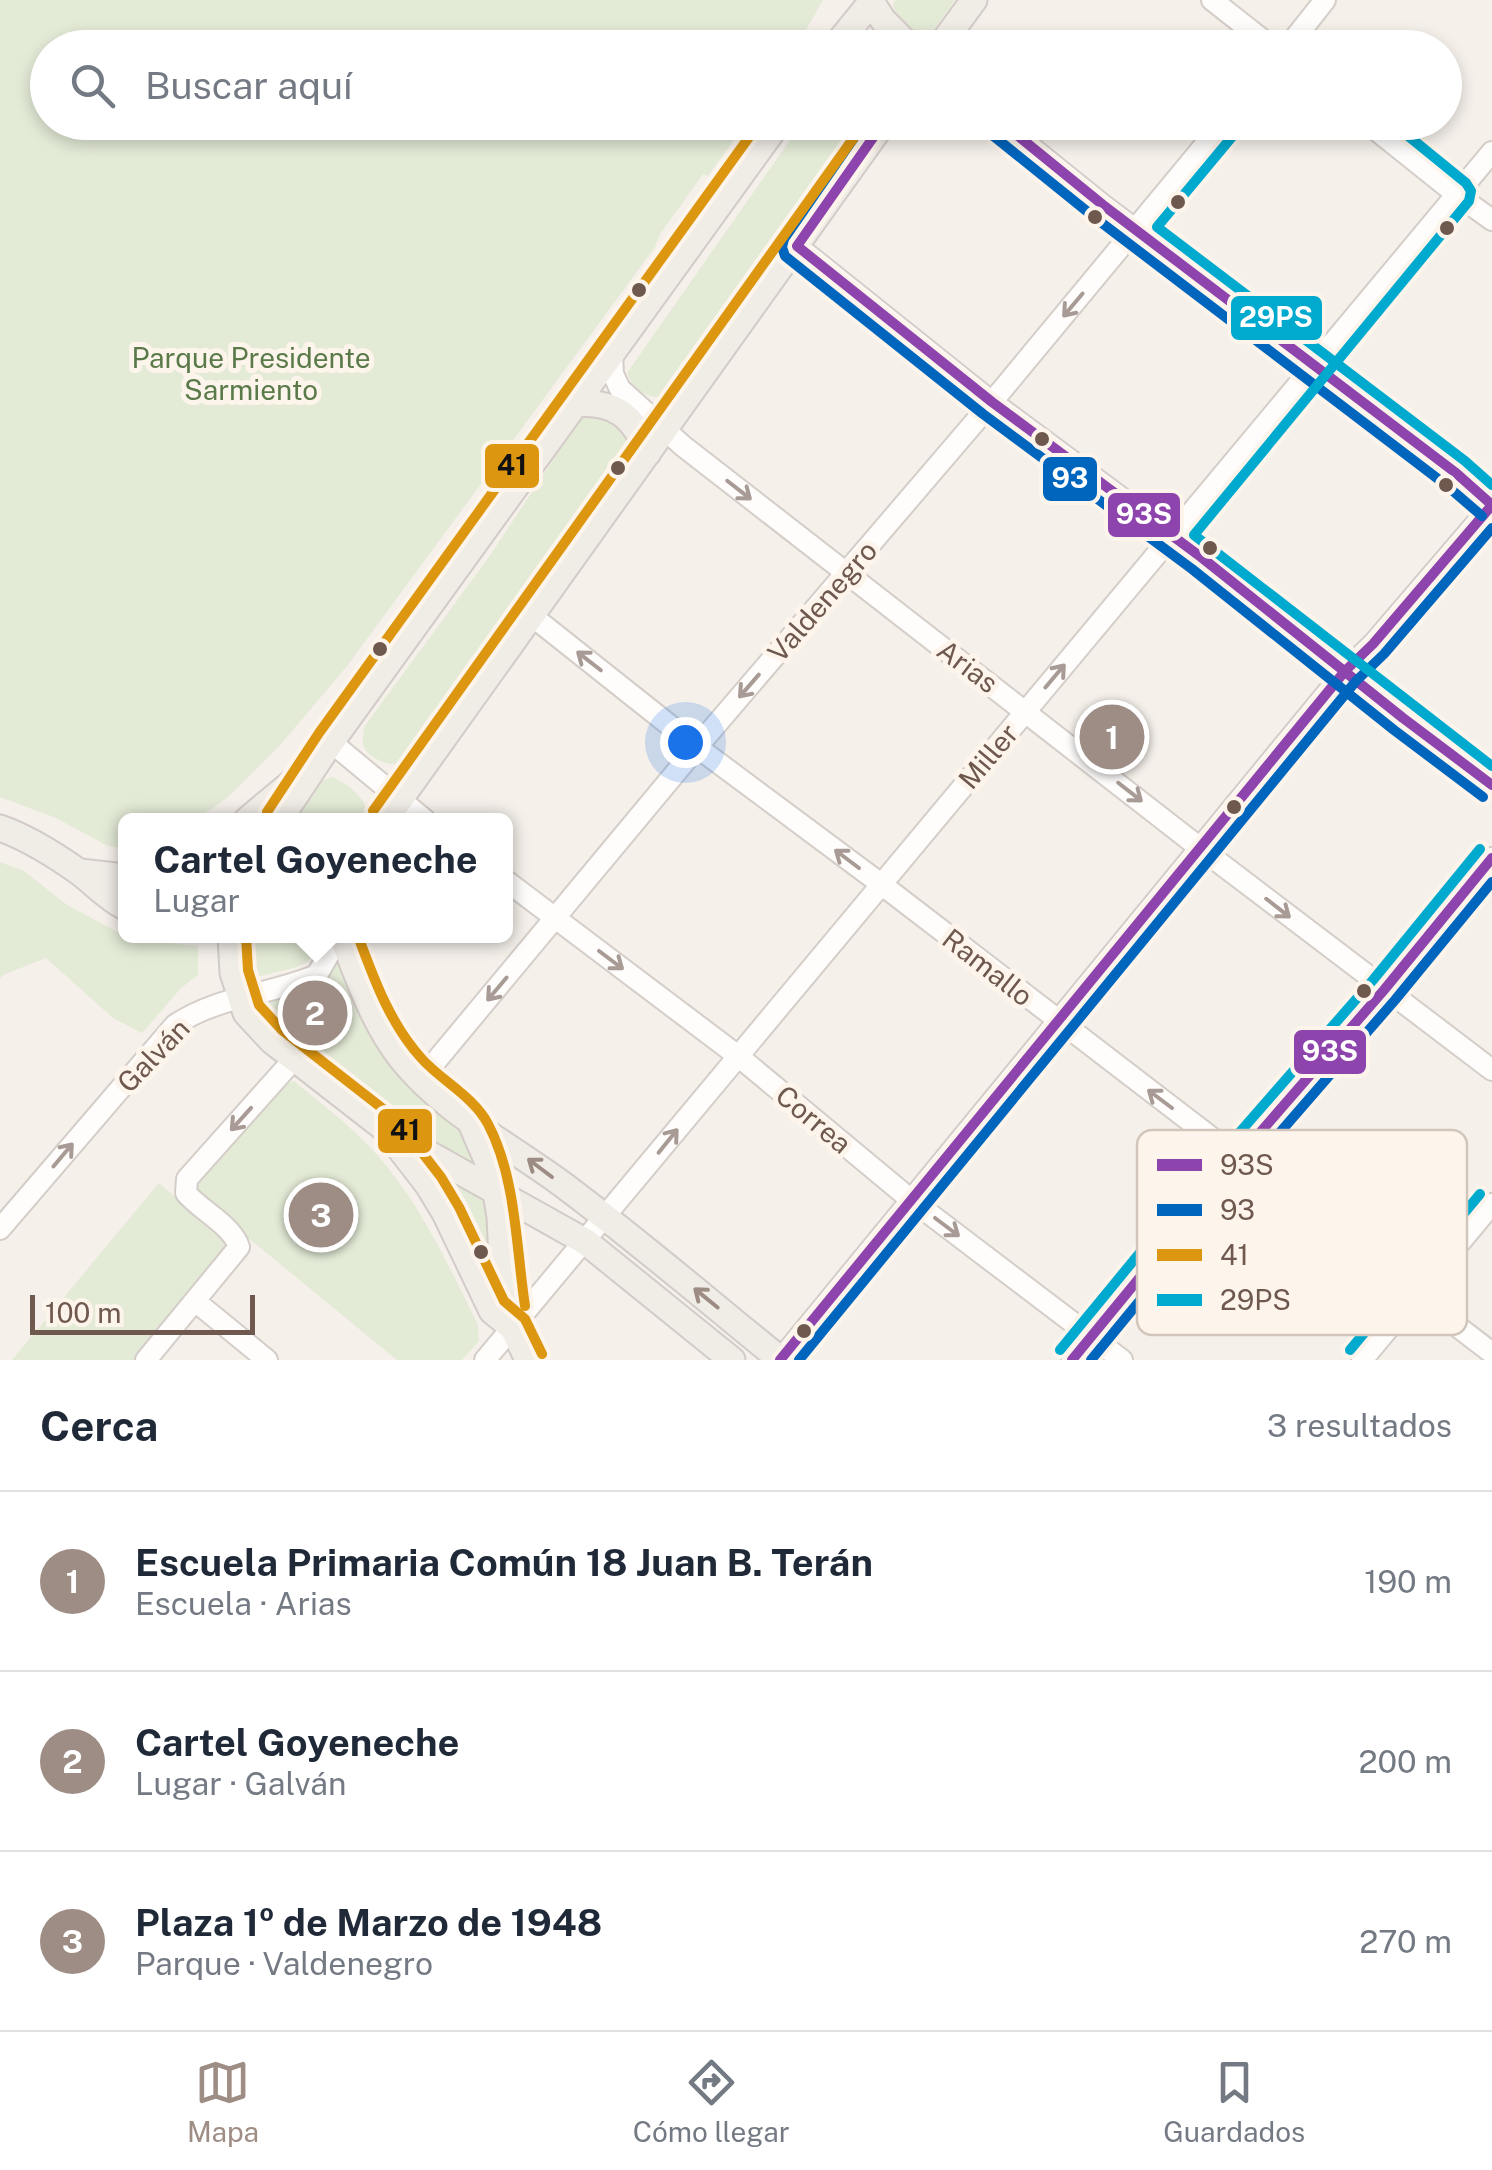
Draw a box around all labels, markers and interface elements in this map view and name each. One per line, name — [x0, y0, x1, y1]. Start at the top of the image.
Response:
search box — [30, 30, 1462, 140]
icon: search — [65, 58, 120, 113]
text: Buscar aquí — [145, 63, 352, 108]
unlabelled marker — [1168, 192, 1188, 212]
unlabelled marker — [1085, 207, 1105, 227]
unlabelled marker — [1437, 218, 1457, 238]
unlabelled marker — [629, 280, 649, 300]
one-way arrow — [1062, 291, 1084, 317]
line badge: 29PS — [1229, 294, 1324, 342]
text: 29PS — [1239, 300, 1313, 333]
park label: Parque Presidente Sarmiento — [131, 341, 371, 406]
unlabelled marker — [1032, 429, 1052, 449]
line badge: 41 — [483, 442, 541, 490]
text: 41 — [497, 448, 527, 481]
line badge: 93 — [1041, 455, 1099, 503]
unlabelled marker — [608, 458, 628, 478]
text: 93 — [1052, 461, 1088, 494]
unlabelled marker — [1436, 475, 1456, 495]
one-way arrow — [726, 479, 752, 501]
line badge: 93S — [1106, 491, 1182, 539]
text: 93S — [1116, 497, 1172, 530]
street label: Valdenegro — [761, 534, 883, 668]
unlabelled marker — [1200, 538, 1220, 558]
street label: Arias — [931, 633, 1005, 699]
unlabelled marker — [370, 639, 390, 659]
one-way arrow — [576, 651, 603, 672]
one-way arrow — [1043, 664, 1066, 689]
one-way arrow — [738, 673, 761, 698]
pin: 1 — [1080, 700, 1144, 774]
your location — [660, 717, 711, 768]
street label: Miller — [951, 717, 1025, 795]
one-way arrow — [1116, 781, 1142, 803]
unlabelled marker — [1224, 797, 1244, 817]
popup — [118, 813, 513, 943]
text: Cartel Goyeneche — [153, 837, 478, 882]
one-way arrow — [834, 849, 861, 870]
text: Lugar — [153, 882, 240, 919]
one-way arrow — [1264, 897, 1290, 919]
street label: Ramallo — [936, 922, 1040, 1012]
one-way arrow — [597, 949, 624, 970]
pin: 2 — [282, 976, 348, 1050]
one-way arrow — [486, 976, 508, 1002]
unlabelled marker — [1354, 981, 1374, 1001]
street label: Galván — [110, 1011, 196, 1099]
line badge: 93S — [1292, 1028, 1368, 1076]
text: 93S — [1302, 1034, 1358, 1067]
street label: Correa — [770, 1078, 858, 1160]
one-way arrow — [1147, 1089, 1174, 1110]
one-way arrow — [229, 1106, 252, 1131]
line badge: 41 — [376, 1107, 434, 1155]
text: 41 — [390, 1113, 420, 1146]
one-way arrow — [657, 1129, 679, 1155]
legend — [1137, 1130, 1467, 1335]
one-way arrow — [52, 1143, 74, 1169]
text: 93S — [1220, 1148, 1274, 1181]
one-way arrow — [527, 1157, 554, 1178]
pin: 3 — [288, 1178, 354, 1252]
text: 93 — [1220, 1193, 1255, 1226]
one-way arrow — [933, 1217, 960, 1238]
text: 41 — [1220, 1238, 1249, 1271]
unlabelled marker — [471, 1242, 491, 1262]
text: 29PS — [1220, 1283, 1291, 1316]
one-way arrow — [693, 1287, 719, 1309]
scale bar — [30, 1290, 255, 1334]
text: 100 m — [45, 1296, 122, 1329]
unlabelled marker — [794, 1321, 814, 1341]
text: Cerca — [40, 1401, 158, 1450]
text: 3 resultados — [1267, 1407, 1452, 1444]
text: Escuela Primaria Común 18 Juan B. Terán — [135, 1540, 873, 1585]
text: 1 — [66, 1563, 79, 1600]
text: 190 m — [1364, 1563, 1452, 1600]
text: Escuela · Arias — [135, 1585, 352, 1622]
text: Cartel Goyeneche — [135, 1720, 459, 1765]
text: 2 — [62, 1743, 83, 1780]
text: 200 m — [1359, 1743, 1452, 1780]
text: Lugar · Galván — [135, 1765, 347, 1802]
text: Plaza 1º de Marzo de 1948 — [135, 1900, 602, 1945]
text: 3 — [62, 1923, 83, 1960]
text: 270 m — [1359, 1923, 1452, 1960]
text: Parque · Valdenegro — [135, 1945, 433, 1982]
tab: Mapa — [187, 2055, 259, 2148]
tab: Cómo llegar — [633, 2055, 790, 2148]
tab: Guardados — [1163, 2055, 1305, 2148]

